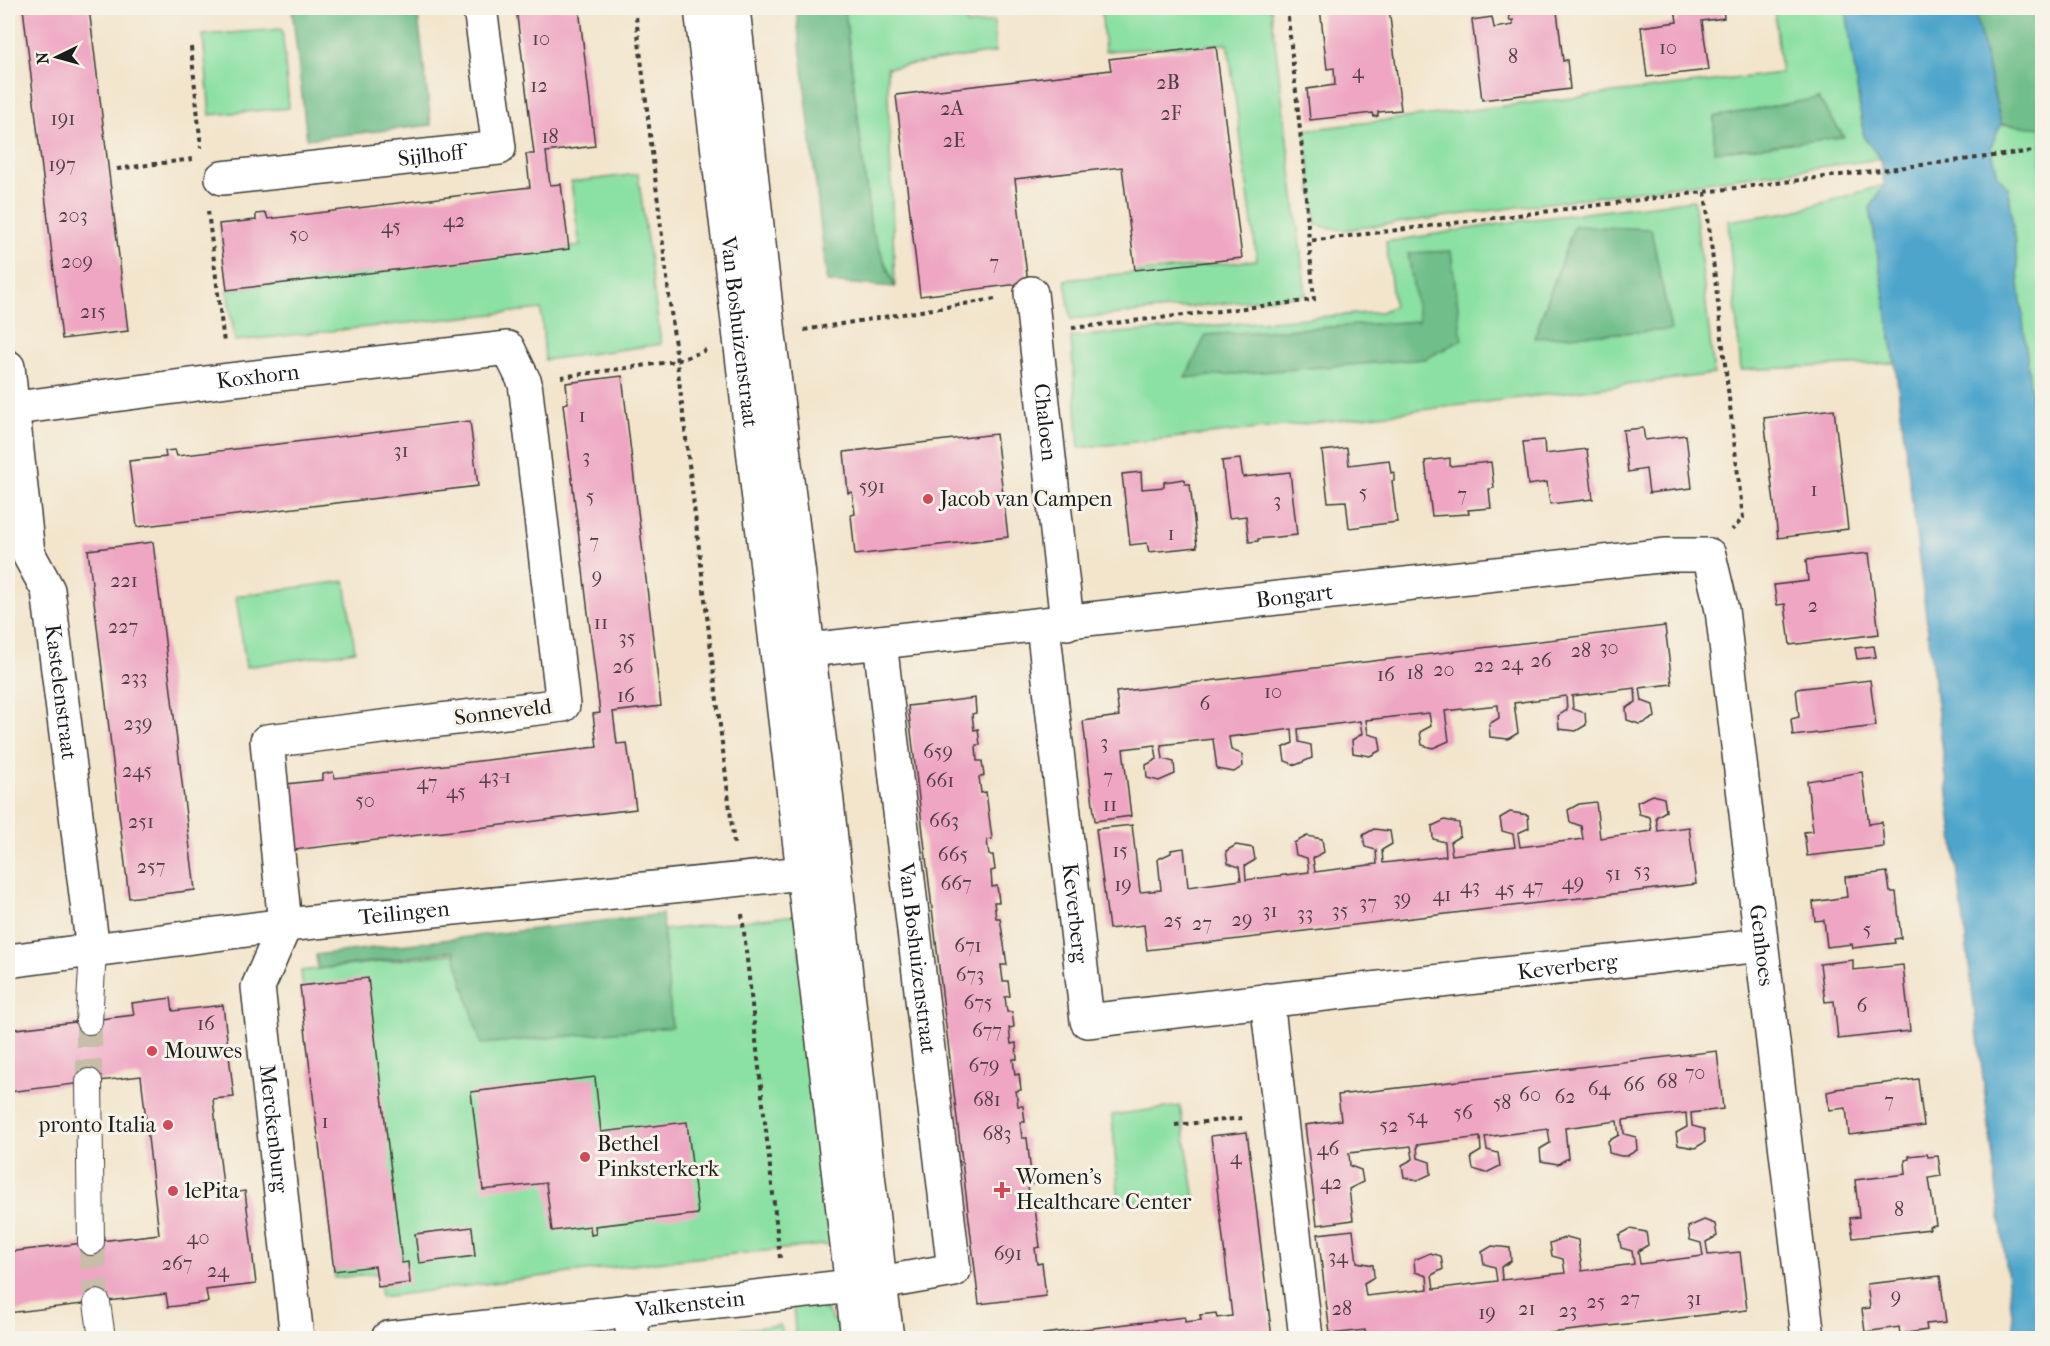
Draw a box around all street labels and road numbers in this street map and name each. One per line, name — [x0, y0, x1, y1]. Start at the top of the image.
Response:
street label: Sijlhoff — [397, 138, 470, 172]
street label: Van Boshuizenstraat — [715, 234, 763, 429]
street label: Koxhorn — [215, 359, 301, 394]
street label: Chaloen — [1028, 382, 1062, 463]
street label: Bongart — [1255, 579, 1335, 613]
street label: Kastelenstraat — [39, 623, 82, 761]
street label: Sonneveld — [453, 693, 554, 731]
street label: Van Boshuizenstraat — [893, 860, 941, 1055]
street label: Keverberg — [1057, 862, 1094, 965]
street label: Teilingen — [357, 896, 451, 931]
street label: Genhoes — [1744, 903, 1779, 987]
street label: Keverberg — [1516, 948, 1619, 985]
street label: Merckenburg — [254, 1063, 294, 1194]
street label: Valkenstein — [633, 1285, 746, 1323]

